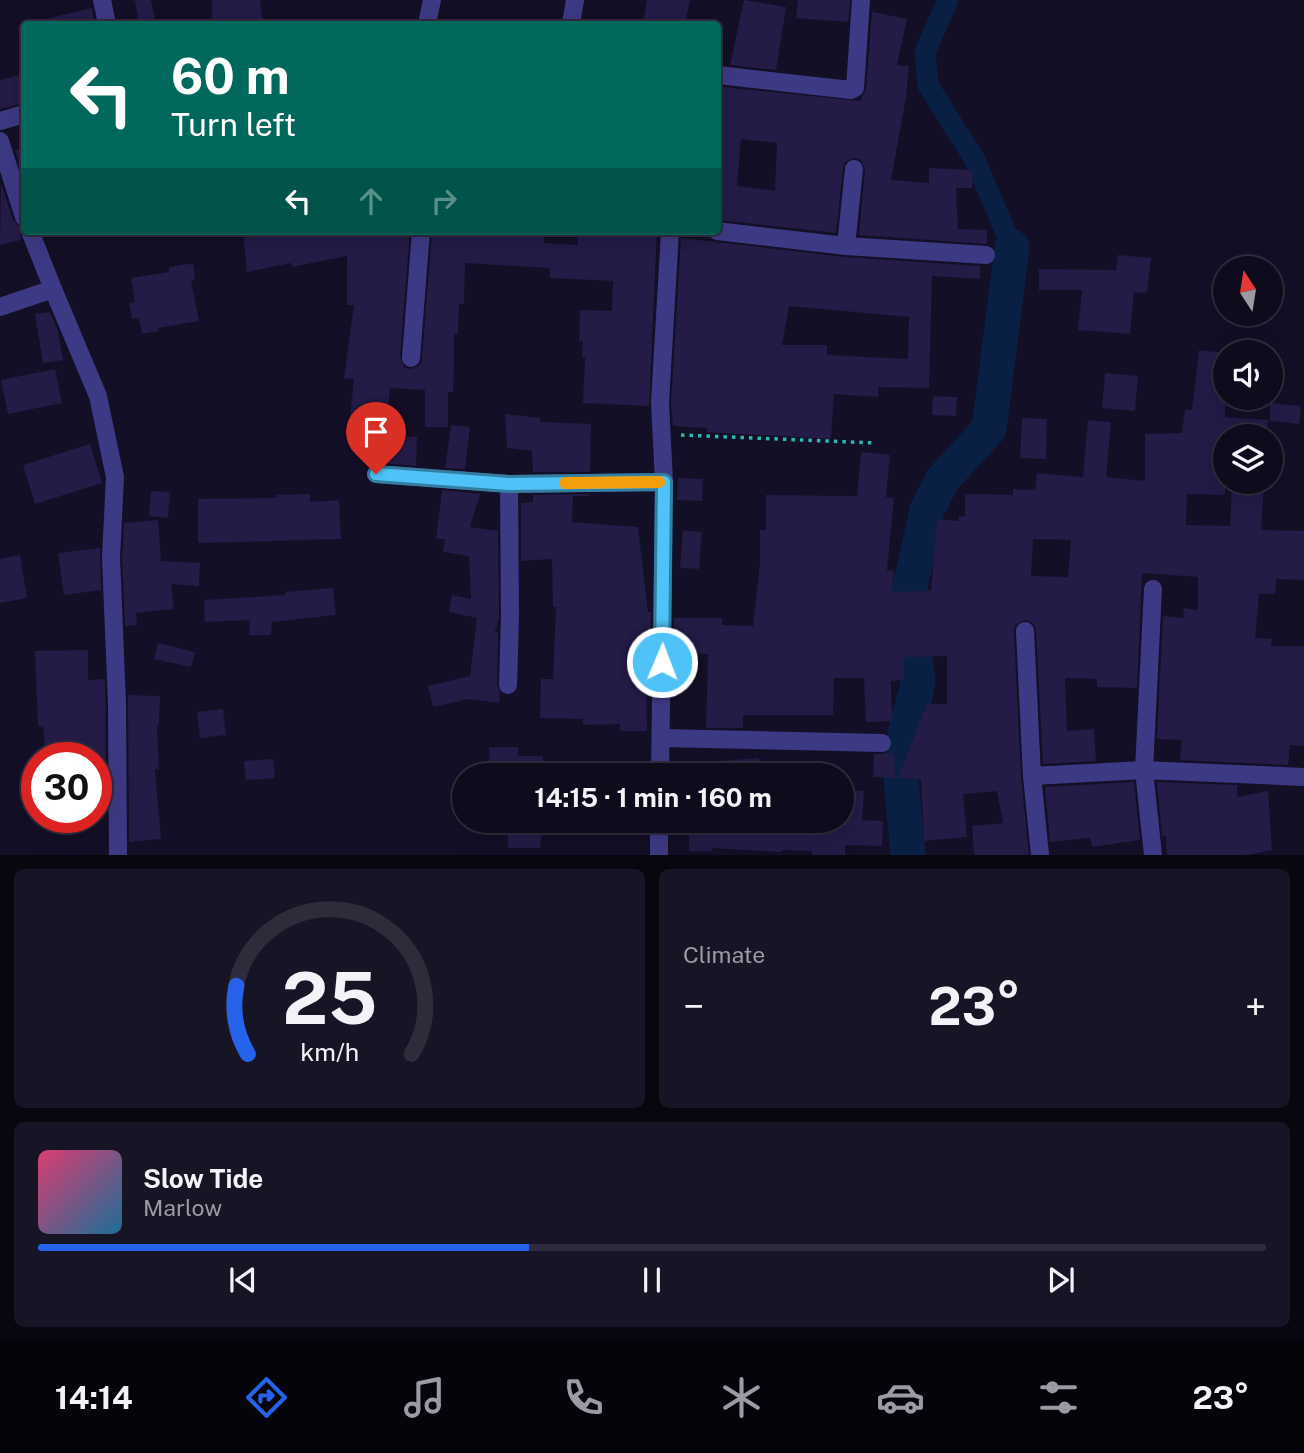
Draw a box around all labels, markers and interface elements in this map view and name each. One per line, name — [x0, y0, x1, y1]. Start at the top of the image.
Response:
text: 60 m — [171, 47, 290, 105]
icon: left — [56, 49, 147, 140]
text: Turn left — [171, 106, 296, 143]
icon: left — [279, 182, 317, 220]
icon: ahead — [352, 182, 390, 220]
icon: right — [425, 182, 463, 220]
north arrow — [1213, 256, 1283, 326]
map controls — [1213, 256, 1283, 494]
button: sound — [1213, 340, 1283, 410]
pin — [346, 402, 406, 474]
icon: arrive — [357, 413, 395, 451]
button: layers — [1213, 424, 1283, 494]
position arrow — [625, 625, 699, 699]
speed limit sign: 30 — [21, 742, 112, 833]
text: 14:15 · 1 min · 160 m — [534, 782, 772, 813]
text: Climate — [683, 941, 765, 968]
text: 25 — [282, 956, 377, 1041]
text: 23° — [928, 976, 1021, 1037]
text: − — [683, 984, 704, 1029]
text: + — [1245, 984, 1266, 1029]
text: km/h — [300, 1037, 359, 1067]
text: Slow Tide — [143, 1163, 263, 1194]
text: Marlow — [143, 1194, 222, 1221]
icon: previous — [224, 1261, 262, 1299]
icon: pause — [633, 1261, 671, 1299]
icon: next — [1042, 1261, 1080, 1299]
icon: directions — [242, 1373, 291, 1422]
icon: music — [400, 1373, 449, 1422]
icon: phone — [559, 1373, 608, 1422]
icon: climate — [717, 1373, 766, 1422]
icon: car — [876, 1373, 925, 1422]
icon: filters — [1034, 1373, 1083, 1422]
text: 14:14 — [55, 1379, 133, 1416]
text: 23° — [1192, 1379, 1249, 1416]

